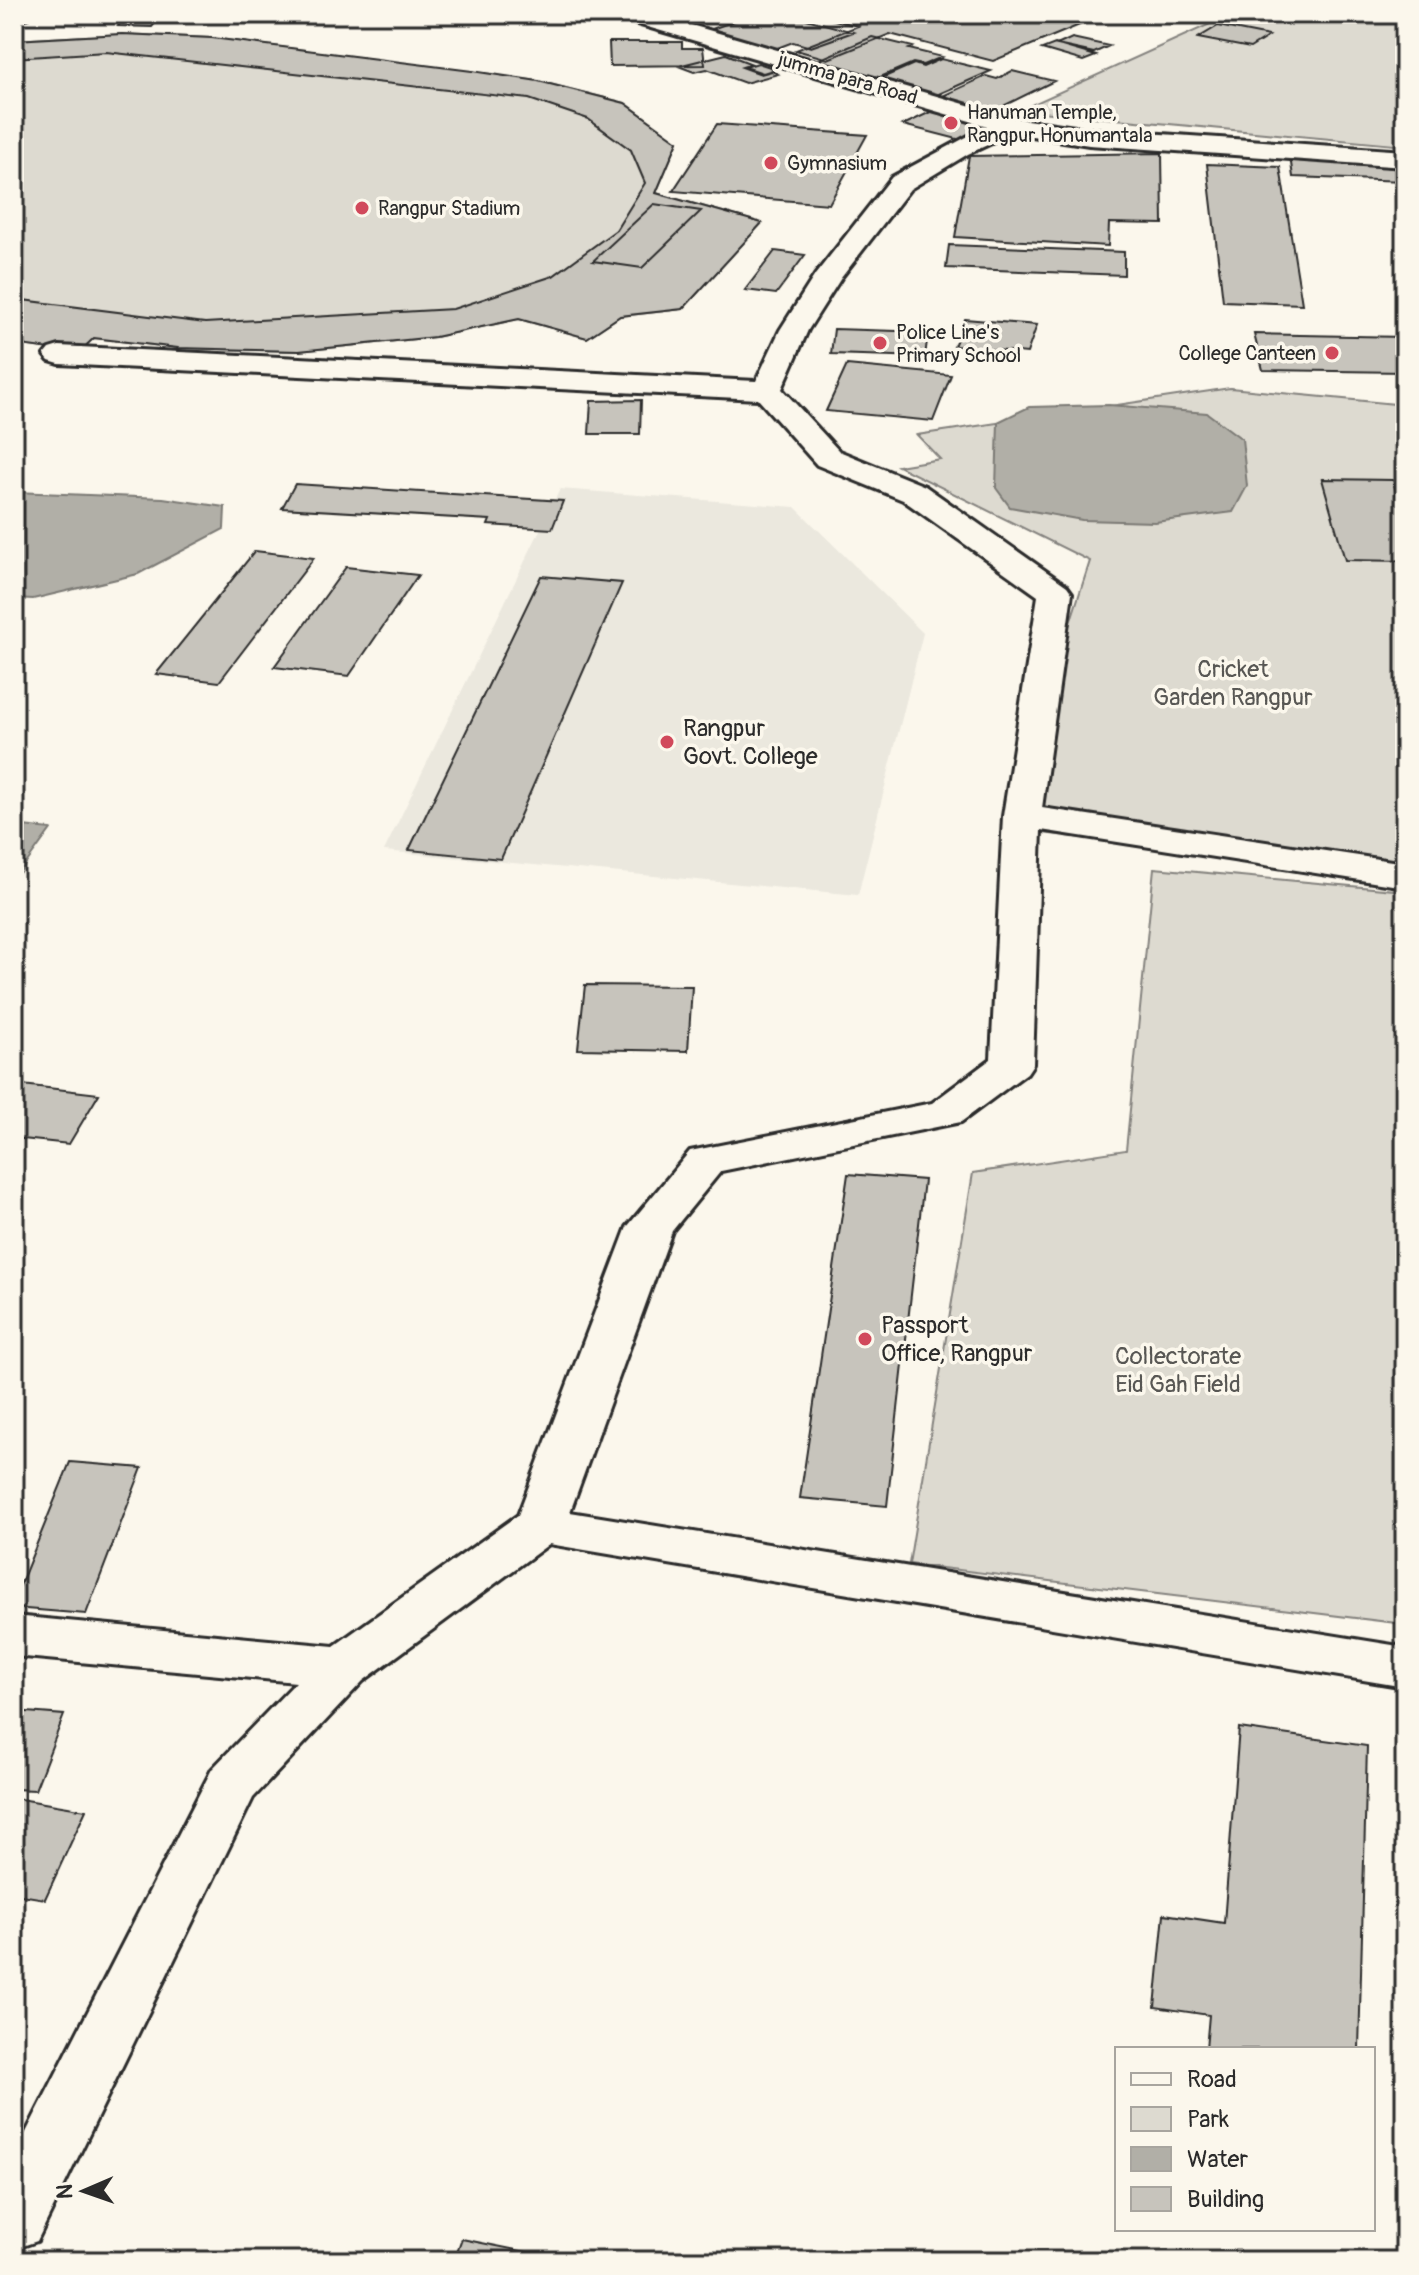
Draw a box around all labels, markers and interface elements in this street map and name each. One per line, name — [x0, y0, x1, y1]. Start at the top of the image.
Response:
street label: jumma para Road — [774, 46, 920, 110]
place label: Hanuman Temple, Rangpur Honumantala — [967, 100, 1153, 148]
marker: Hanuman Temple, Rangpur Honumantala — [942, 114, 960, 132]
place label: Gymnasium — [787, 151, 887, 176]
marker: Gymnasium — [762, 154, 780, 172]
place label: Rangpur Stadium — [378, 196, 520, 221]
marker: Rangpur Stadium — [353, 199, 371, 217]
place label: Police Line's Primary School — [896, 320, 1021, 368]
marker: Police Line's Primary School — [871, 334, 889, 352]
place label: College Canteen — [1178, 341, 1316, 366]
marker: College Canteen — [1323, 344, 1341, 362]
park label: Cricket Garden Rangpur — [1153, 655, 1313, 712]
place label: Rangpur Govt. College — [683, 714, 818, 771]
marker: Rangpur Govt. College — [658, 733, 676, 751]
place label: Passport Office, Rangpur — [881, 1311, 1033, 1368]
marker: Passport Office, Rangpur — [856, 1330, 874, 1348]
park label: Collectorate Eid Gah Field — [1115, 1342, 1241, 1399]
legend — [1115, 2047, 1375, 2231]
text: Road — [1187, 2065, 1237, 2094]
text: Park — [1187, 2105, 1229, 2134]
text: Water — [1187, 2145, 1248, 2174]
north arrow — [44, 2151, 124, 2231]
text: N — [51, 2184, 79, 2200]
text: Building — [1187, 2185, 1264, 2214]

